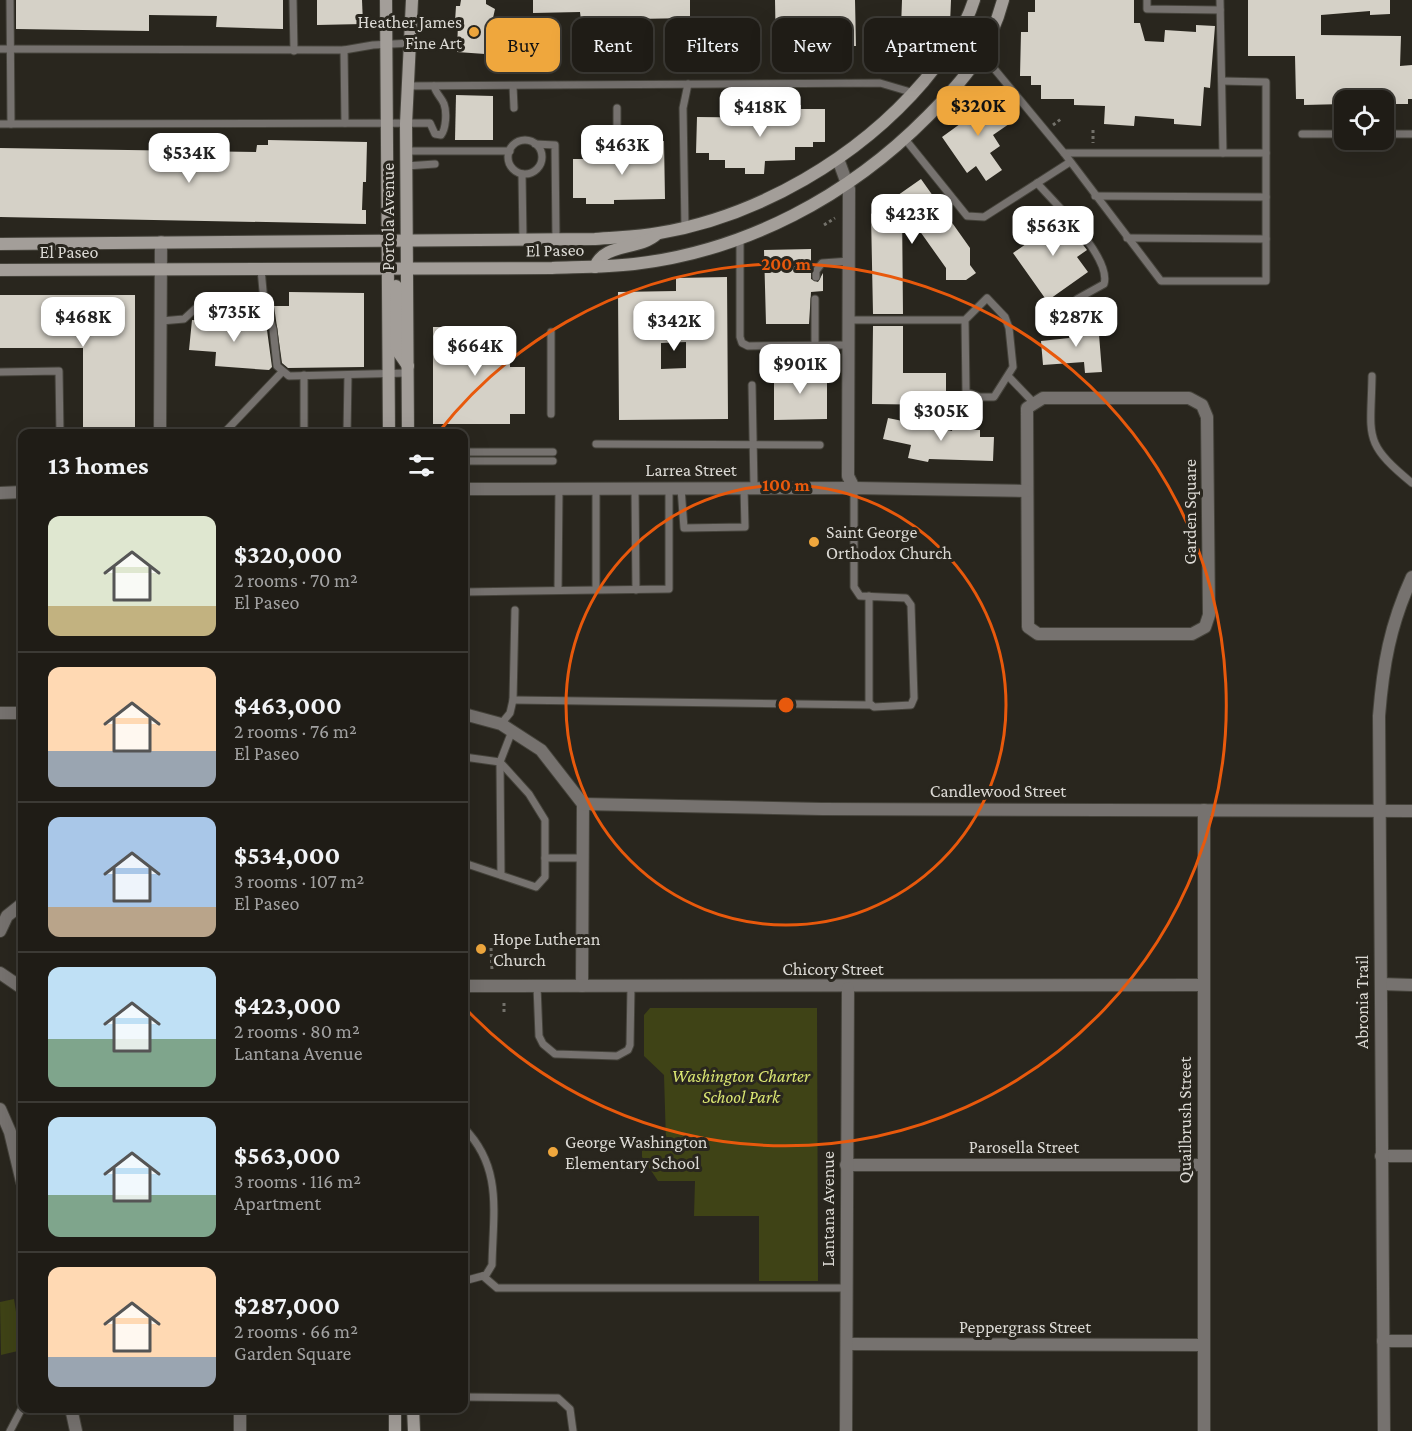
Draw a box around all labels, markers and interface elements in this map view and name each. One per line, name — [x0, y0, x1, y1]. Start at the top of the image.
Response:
place label: Heather James Fine Art — [358, 12, 463, 53]
chip: Buy — [486, 18, 560, 72]
chip: Rent — [572, 18, 653, 72]
chip: Filters — [665, 18, 760, 72]
chip: New — [772, 18, 852, 72]
chip: Apartment — [864, 18, 998, 72]
marker: Heather James Fine Art — [467, 25, 481, 39]
pin: $320K — [936, 86, 1020, 137]
pin: $418K — [718, 87, 802, 138]
map controls — [1334, 90, 1394, 150]
button: locate — [1334, 90, 1394, 150]
text: $320K — [951, 94, 1005, 116]
text: $418K — [734, 95, 786, 117]
pin: $463K — [580, 125, 664, 176]
pin: $534K — [147, 133, 231, 184]
text: $463K — [595, 133, 649, 155]
text: $534K — [163, 141, 215, 163]
street label: Portola Avenue — [378, 163, 398, 271]
pin: $423K — [870, 194, 954, 245]
text: $423K — [885, 202, 939, 224]
pin: $563K — [1011, 206, 1095, 257]
text: $563K — [1027, 214, 1079, 236]
street label: El Paseo — [525, 239, 585, 261]
street label: El Paseo — [40, 242, 99, 262]
text: 200 m — [761, 254, 812, 274]
pin: $735K — [192, 292, 276, 343]
pin: $468K — [41, 297, 125, 348]
pin: $287K — [1034, 297, 1118, 348]
text: $735K — [208, 300, 260, 322]
pin: $342K — [632, 301, 716, 352]
text: $468K — [55, 305, 111, 327]
text: $287K — [1049, 305, 1103, 327]
text: $342K — [647, 309, 701, 331]
pin: $664K — [433, 326, 517, 377]
text: $664K — [447, 334, 503, 356]
pin: $901K — [758, 344, 842, 395]
text: $901K — [773, 352, 827, 374]
pin: $305K — [899, 391, 983, 442]
text: $305K — [914, 399, 968, 421]
icon: filters — [405, 449, 438, 482]
text: 13 homes — [48, 451, 149, 480]
street label: Garden Square — [1180, 459, 1200, 565]
street label: Larrea Street — [645, 460, 738, 480]
text: 100 m — [762, 475, 810, 495]
place label: Saint George Orthodox Church — [826, 522, 952, 563]
marker: Saint George Orthodox Church — [807, 535, 821, 549]
icon: home — [96, 540, 168, 612]
text: $320,000 — [234, 540, 342, 569]
text: 2 rooms · 70 m² — [234, 569, 358, 591]
text: El Paseo — [234, 591, 299, 613]
icon: home — [96, 691, 168, 763]
text: $463,000 — [234, 691, 342, 720]
centre of rings — [776, 695, 796, 715]
text: 2 rooms · 76 m² — [234, 720, 357, 742]
text: El Paseo — [234, 742, 299, 764]
street label: Candlewood Street — [930, 781, 1067, 801]
icon: home — [96, 841, 168, 913]
text: $534,000 — [234, 841, 340, 870]
text: 3 rooms · 107 m² — [234, 870, 364, 892]
text: El Paseo — [234, 892, 299, 914]
place label: Hope Lutheran Church — [493, 929, 601, 970]
marker: Hope Lutheran Church — [474, 942, 488, 956]
street label: Abronia Trail — [1352, 955, 1372, 1049]
street label: Chicory Street — [782, 959, 885, 979]
icon: home — [96, 991, 168, 1063]
text: $423,000 — [234, 991, 341, 1020]
text: 2 rooms · 80 m² — [234, 1020, 360, 1042]
text: Lantana Avenue — [234, 1042, 362, 1064]
street label: Quailbrush Street — [1175, 1056, 1195, 1183]
park label: Washington Charter School Park — [672, 1066, 811, 1107]
place label: George Washington Elementary School — [565, 1132, 708, 1173]
street label: Parosella Street — [969, 1137, 1080, 1157]
icon: home — [96, 1141, 168, 1213]
text: $563,000 — [234, 1141, 341, 1170]
marker: George Washington Elementary School — [546, 1145, 560, 1159]
street label: Lantana Avenue — [818, 1151, 838, 1267]
text: 3 rooms · 116 m² — [234, 1170, 361, 1192]
text: Apartment — [234, 1192, 321, 1214]
icon: home — [96, 1291, 168, 1363]
text: $287,000 — [234, 1291, 340, 1320]
street label: Peppergrass Street — [959, 1317, 1092, 1337]
text: 2 rooms · 66 m² — [234, 1320, 358, 1342]
text: Garden Square — [234, 1342, 351, 1364]

